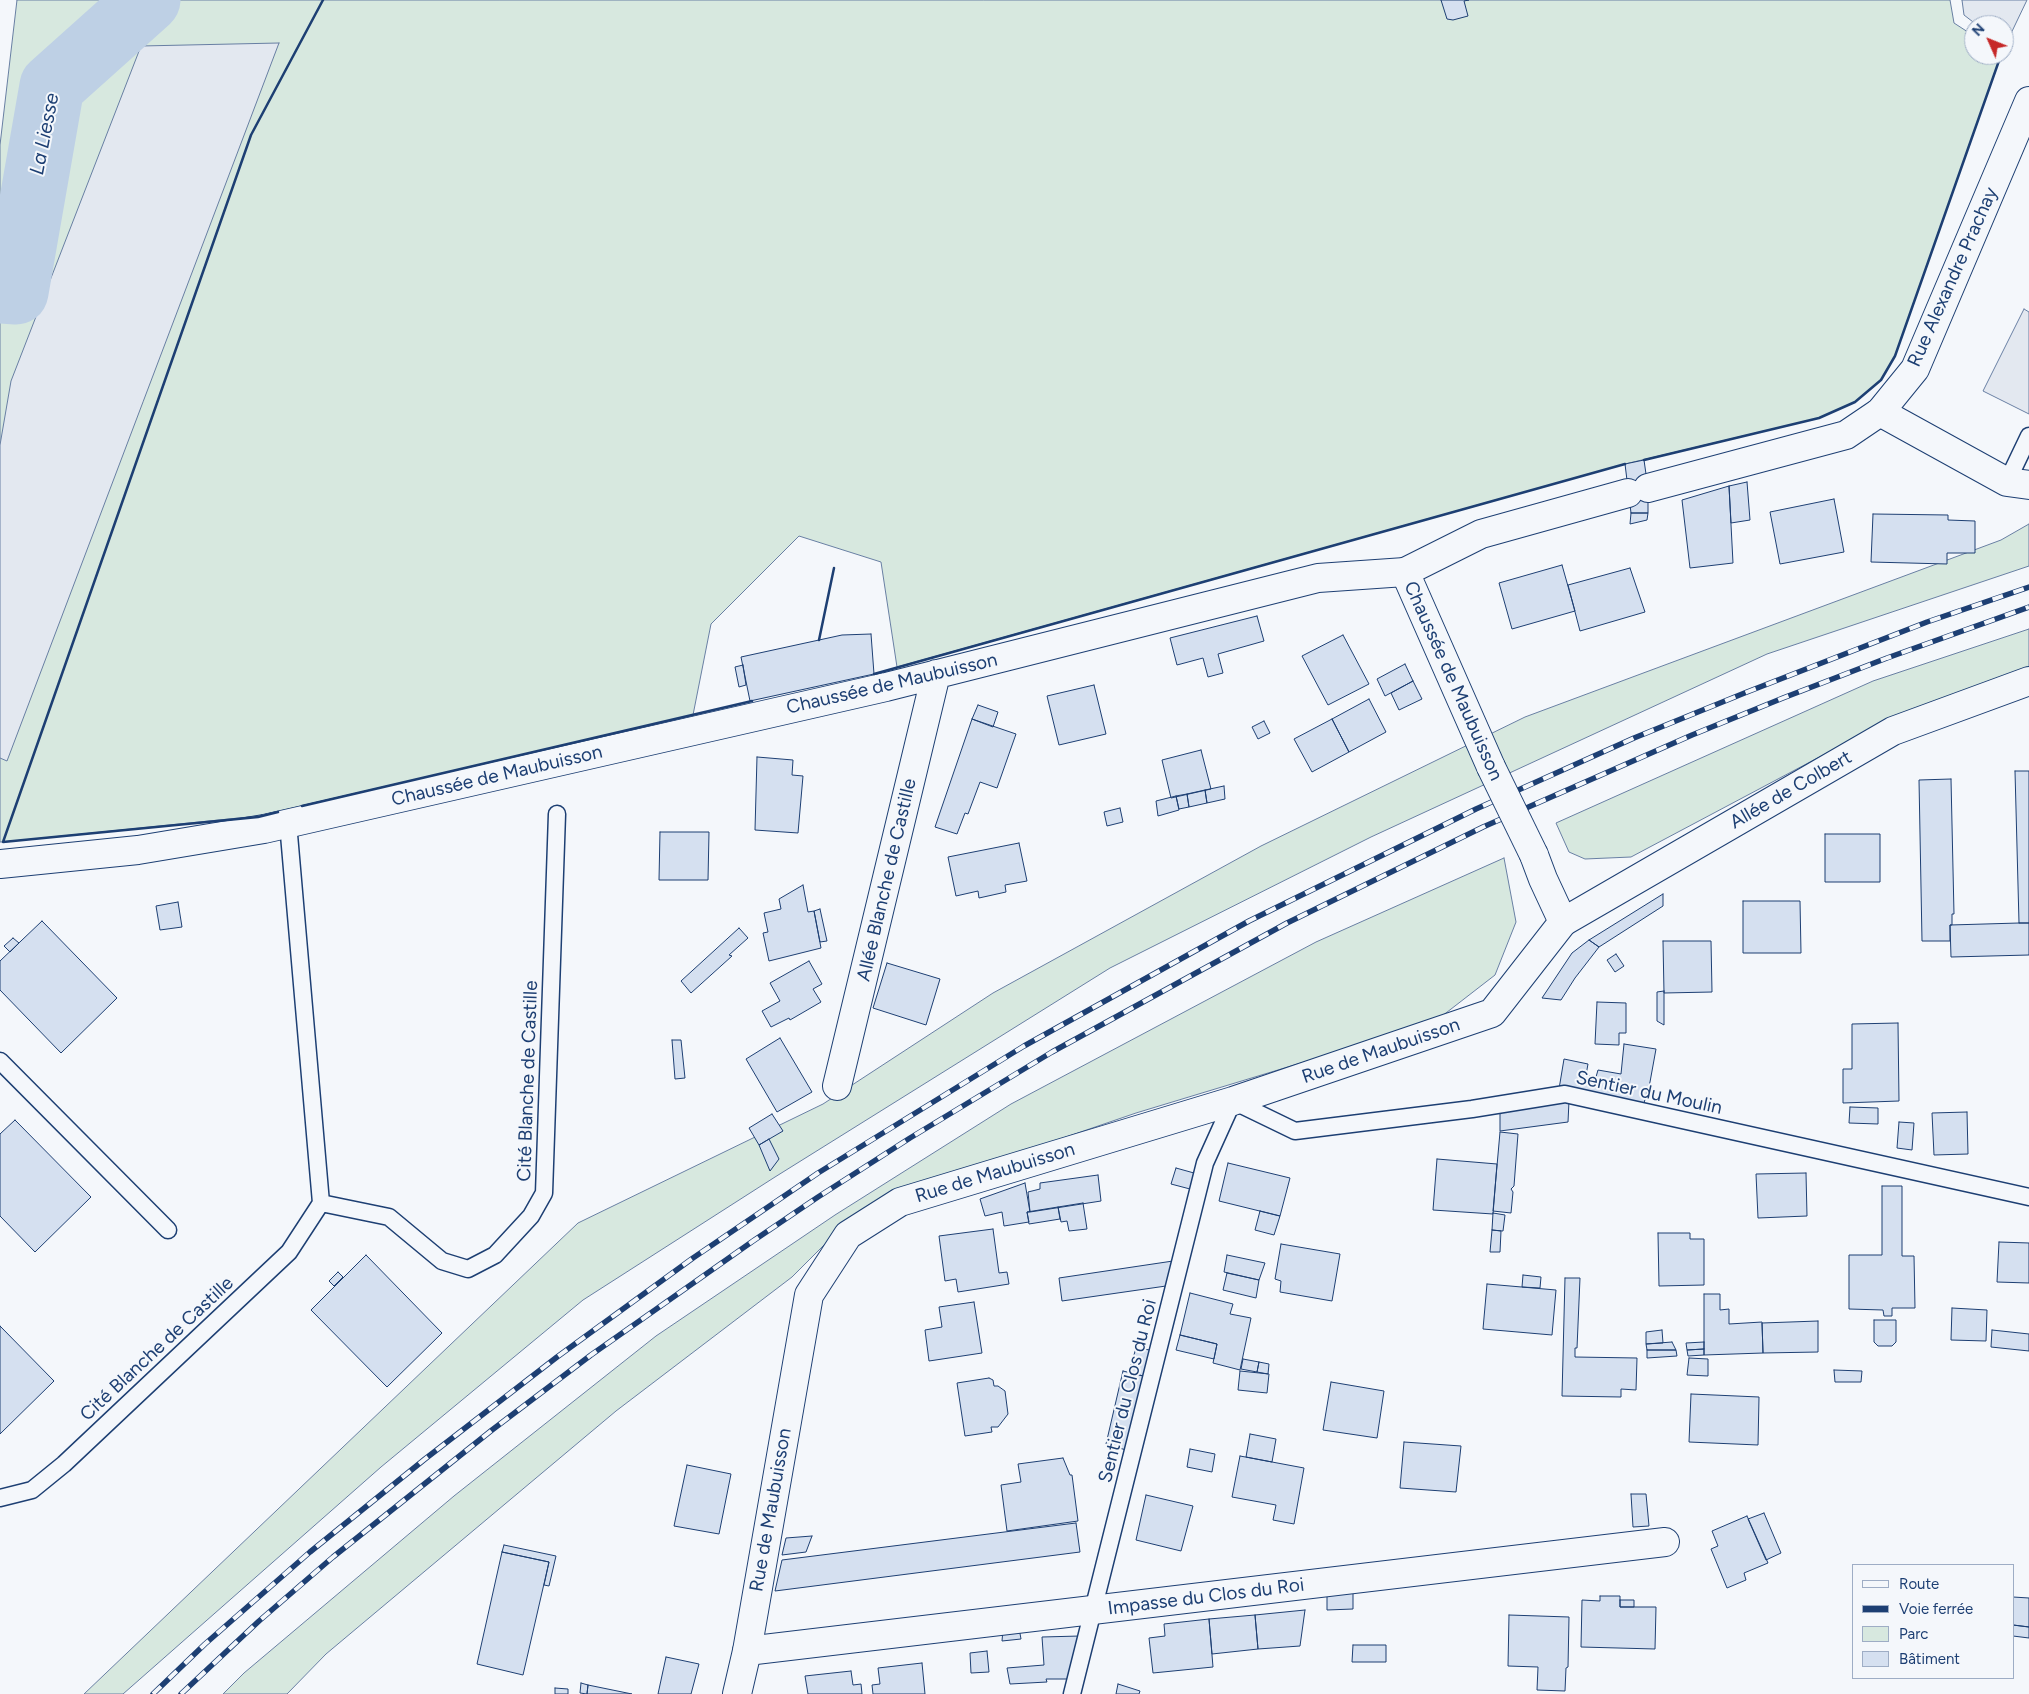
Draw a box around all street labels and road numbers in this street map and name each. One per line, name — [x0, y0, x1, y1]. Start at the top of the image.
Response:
street label: Rue Alexandre Prachay — [1903, 184, 2003, 370]
street label: Chaussée de Maubuisson — [1399, 578, 1507, 784]
street label: Chaussée de Maubuisson — [784, 649, 1000, 719]
street label: Chaussée de Maubuisson — [389, 741, 605, 811]
street label: Allée de Colbert — [1726, 746, 1856, 834]
street label: Allée Blanche de Castille — [853, 776, 921, 984]
street label: Cité Blanche de Castille — [513, 980, 543, 1182]
street label: Rue de Maubuisson — [1299, 1013, 1463, 1089]
street label: Sentier du Moulin — [1574, 1066, 1724, 1120]
street label: Rue de Maubuisson — [912, 1138, 1078, 1208]
street label: Cité Blanche de Castille — [76, 1272, 238, 1426]
street label: Sentier du Clos du Roi — [1094, 1297, 1162, 1485]
street label: Rue de Maubuisson — [745, 1426, 797, 1594]
street label: Impasse du Clos du Roi — [1107, 1574, 1305, 1620]

